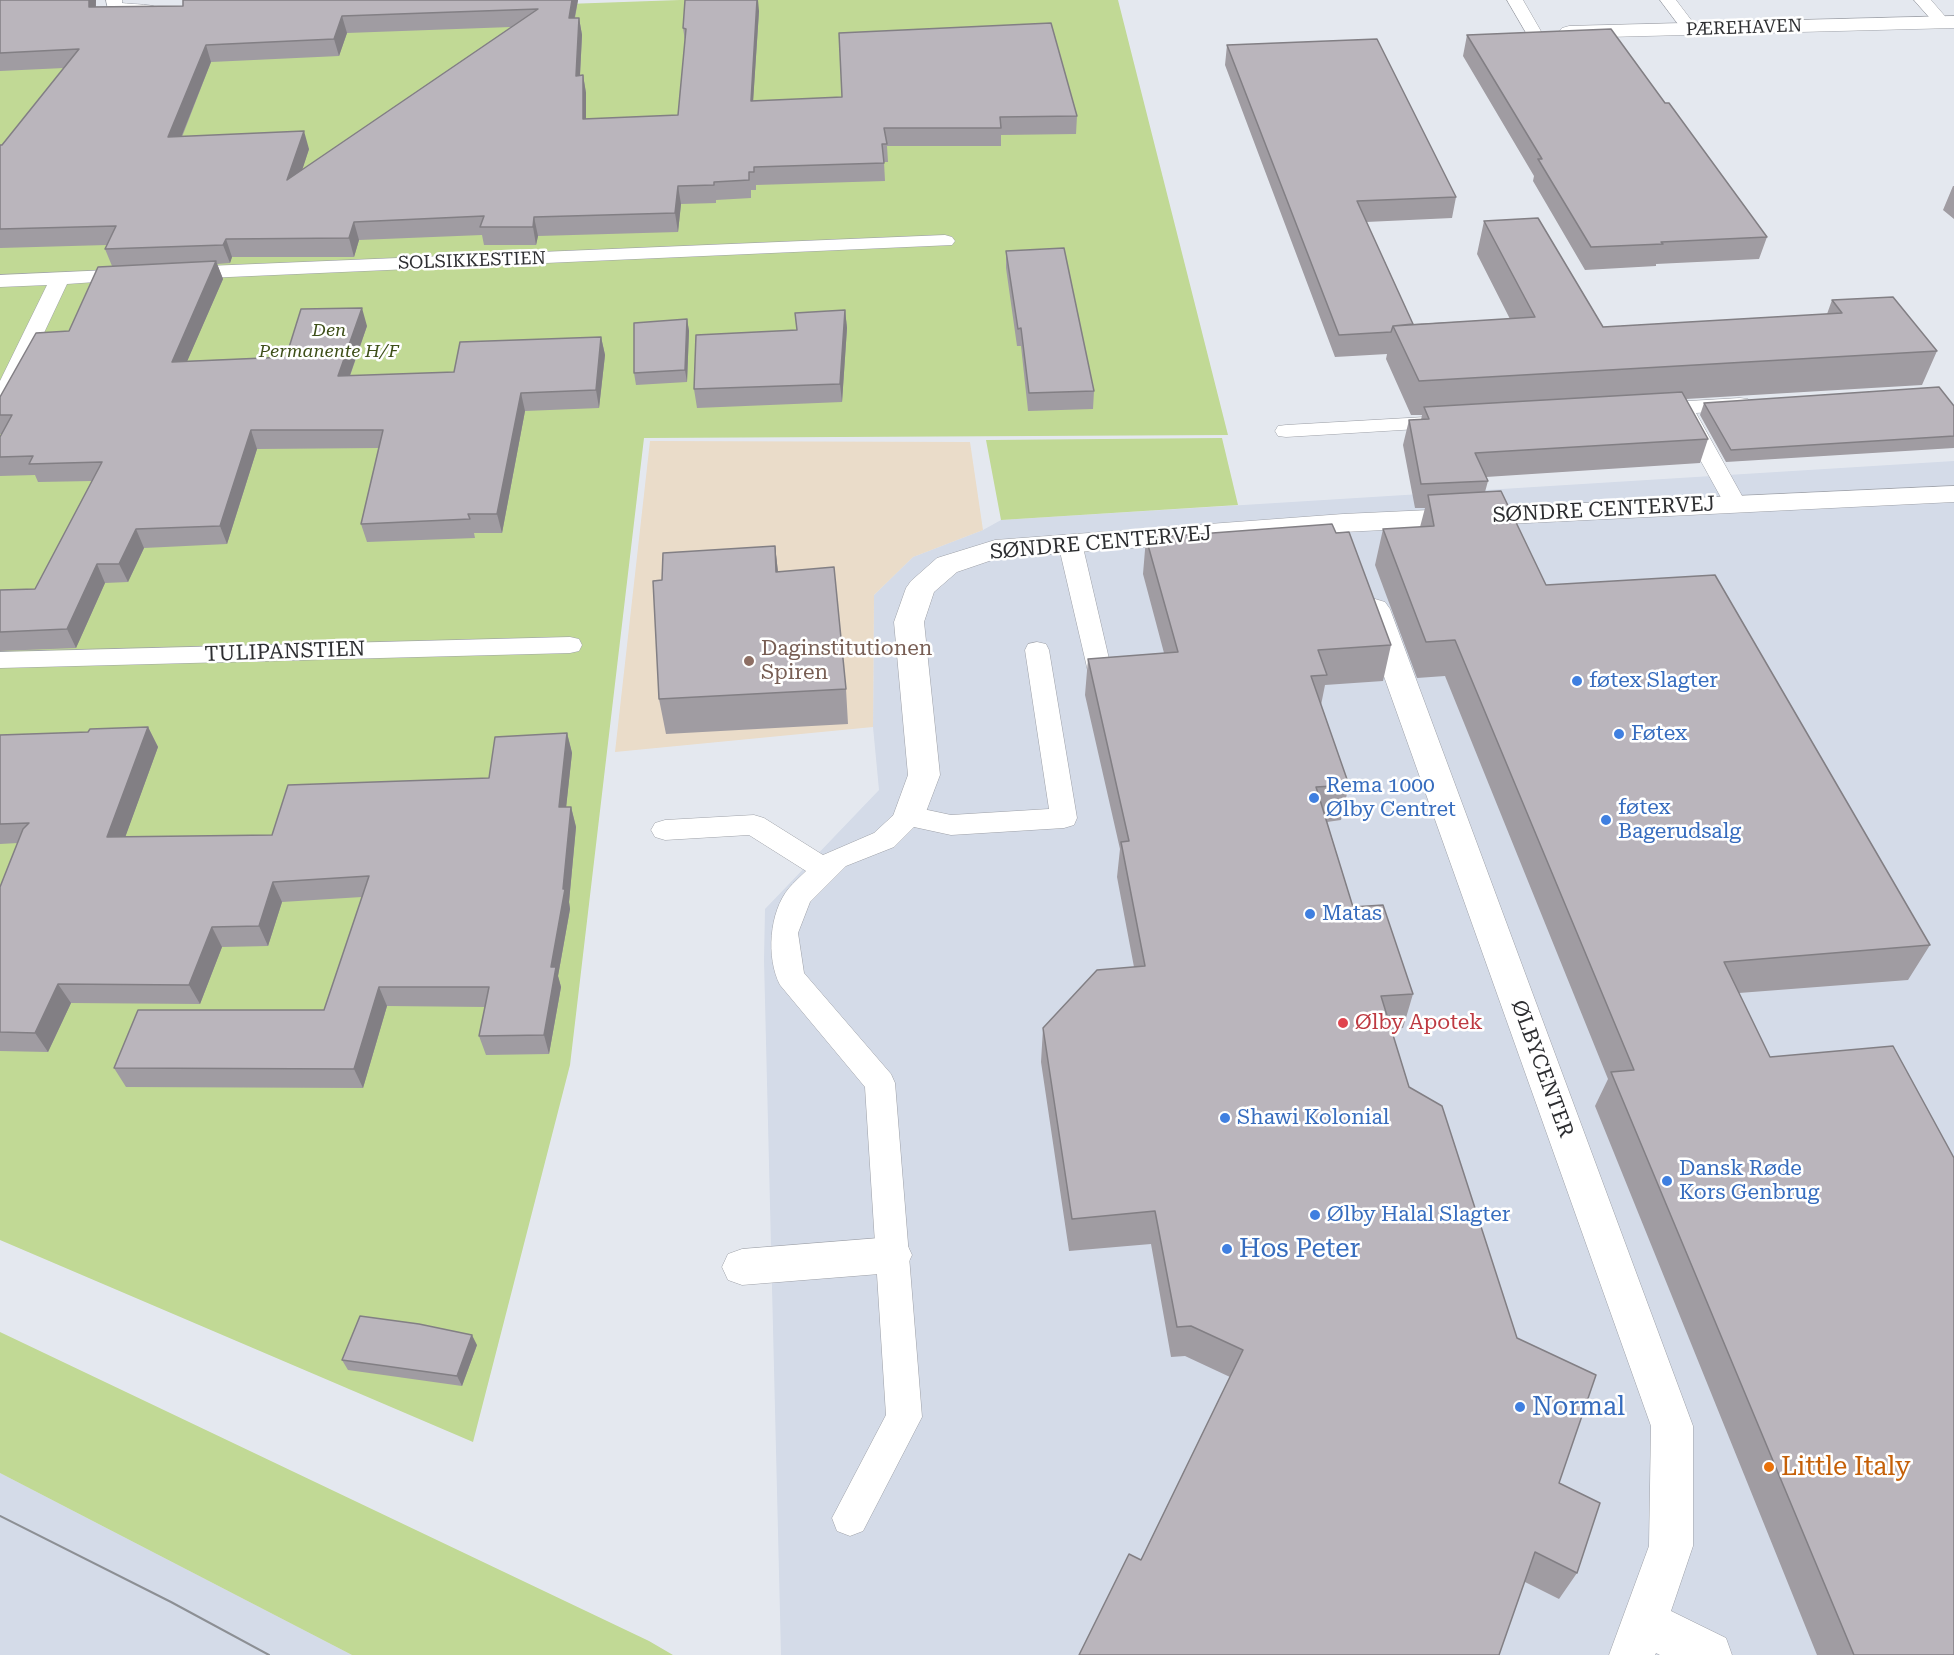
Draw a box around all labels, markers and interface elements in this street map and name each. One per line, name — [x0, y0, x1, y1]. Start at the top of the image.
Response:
street label: PÆREHAVEN — [1686, 15, 1802, 41]
street label: SOLSIKKESTIEN — [398, 248, 546, 274]
park label: Den Permanente H/F — [259, 320, 399, 362]
street label: SØNDRE CENTERVEJ — [1492, 492, 1716, 528]
street label: SØNDRE CENTERVEJ — [989, 521, 1213, 565]
place label: Daginstitutionen Spiren — [761, 636, 932, 686]
street label: TULIPANSTIEN — [204, 637, 366, 667]
marker: Daginstitutionen Spiren — [742, 654, 756, 668]
place label: føtex Slagter — [1589, 668, 1718, 694]
marker: føtex Slagter — [1570, 674, 1584, 688]
place label: Føtex — [1631, 721, 1687, 747]
marker: Føtex — [1612, 727, 1626, 741]
place label: Rema 1000 Ølby Centret — [1326, 773, 1456, 823]
marker: Rema 1000 Ølby Centret — [1307, 791, 1321, 805]
place label: føtex Bagerudsalg — [1618, 795, 1741, 845]
marker: føtex Bagerudsalg — [1599, 813, 1613, 827]
place label: Matas — [1322, 901, 1382, 927]
marker: Matas — [1303, 907, 1317, 921]
street label: ØLBYCENTER — [1505, 997, 1579, 1141]
place label: Ølby Apotek — [1355, 1010, 1482, 1036]
marker: Ølby Apotek — [1336, 1016, 1350, 1030]
place label: Shawi Kolonial — [1237, 1105, 1389, 1131]
marker: Shawi Kolonial — [1218, 1111, 1232, 1125]
place label: Dansk Røde Kors Genbrug — [1679, 1156, 1819, 1206]
marker: Dansk Røde Kors Genbrug — [1660, 1174, 1674, 1188]
place label: Ølby Halal Slagter — [1327, 1202, 1510, 1228]
marker: Ølby Halal Slagter — [1308, 1208, 1322, 1222]
place label: Hos Peter — [1239, 1233, 1360, 1265]
marker: Hos Peter — [1220, 1242, 1234, 1256]
place label: Normal — [1532, 1391, 1625, 1423]
marker: Normal — [1513, 1400, 1527, 1414]
place label: Little Italy — [1781, 1451, 1911, 1483]
marker: Little Italy — [1762, 1460, 1776, 1474]

